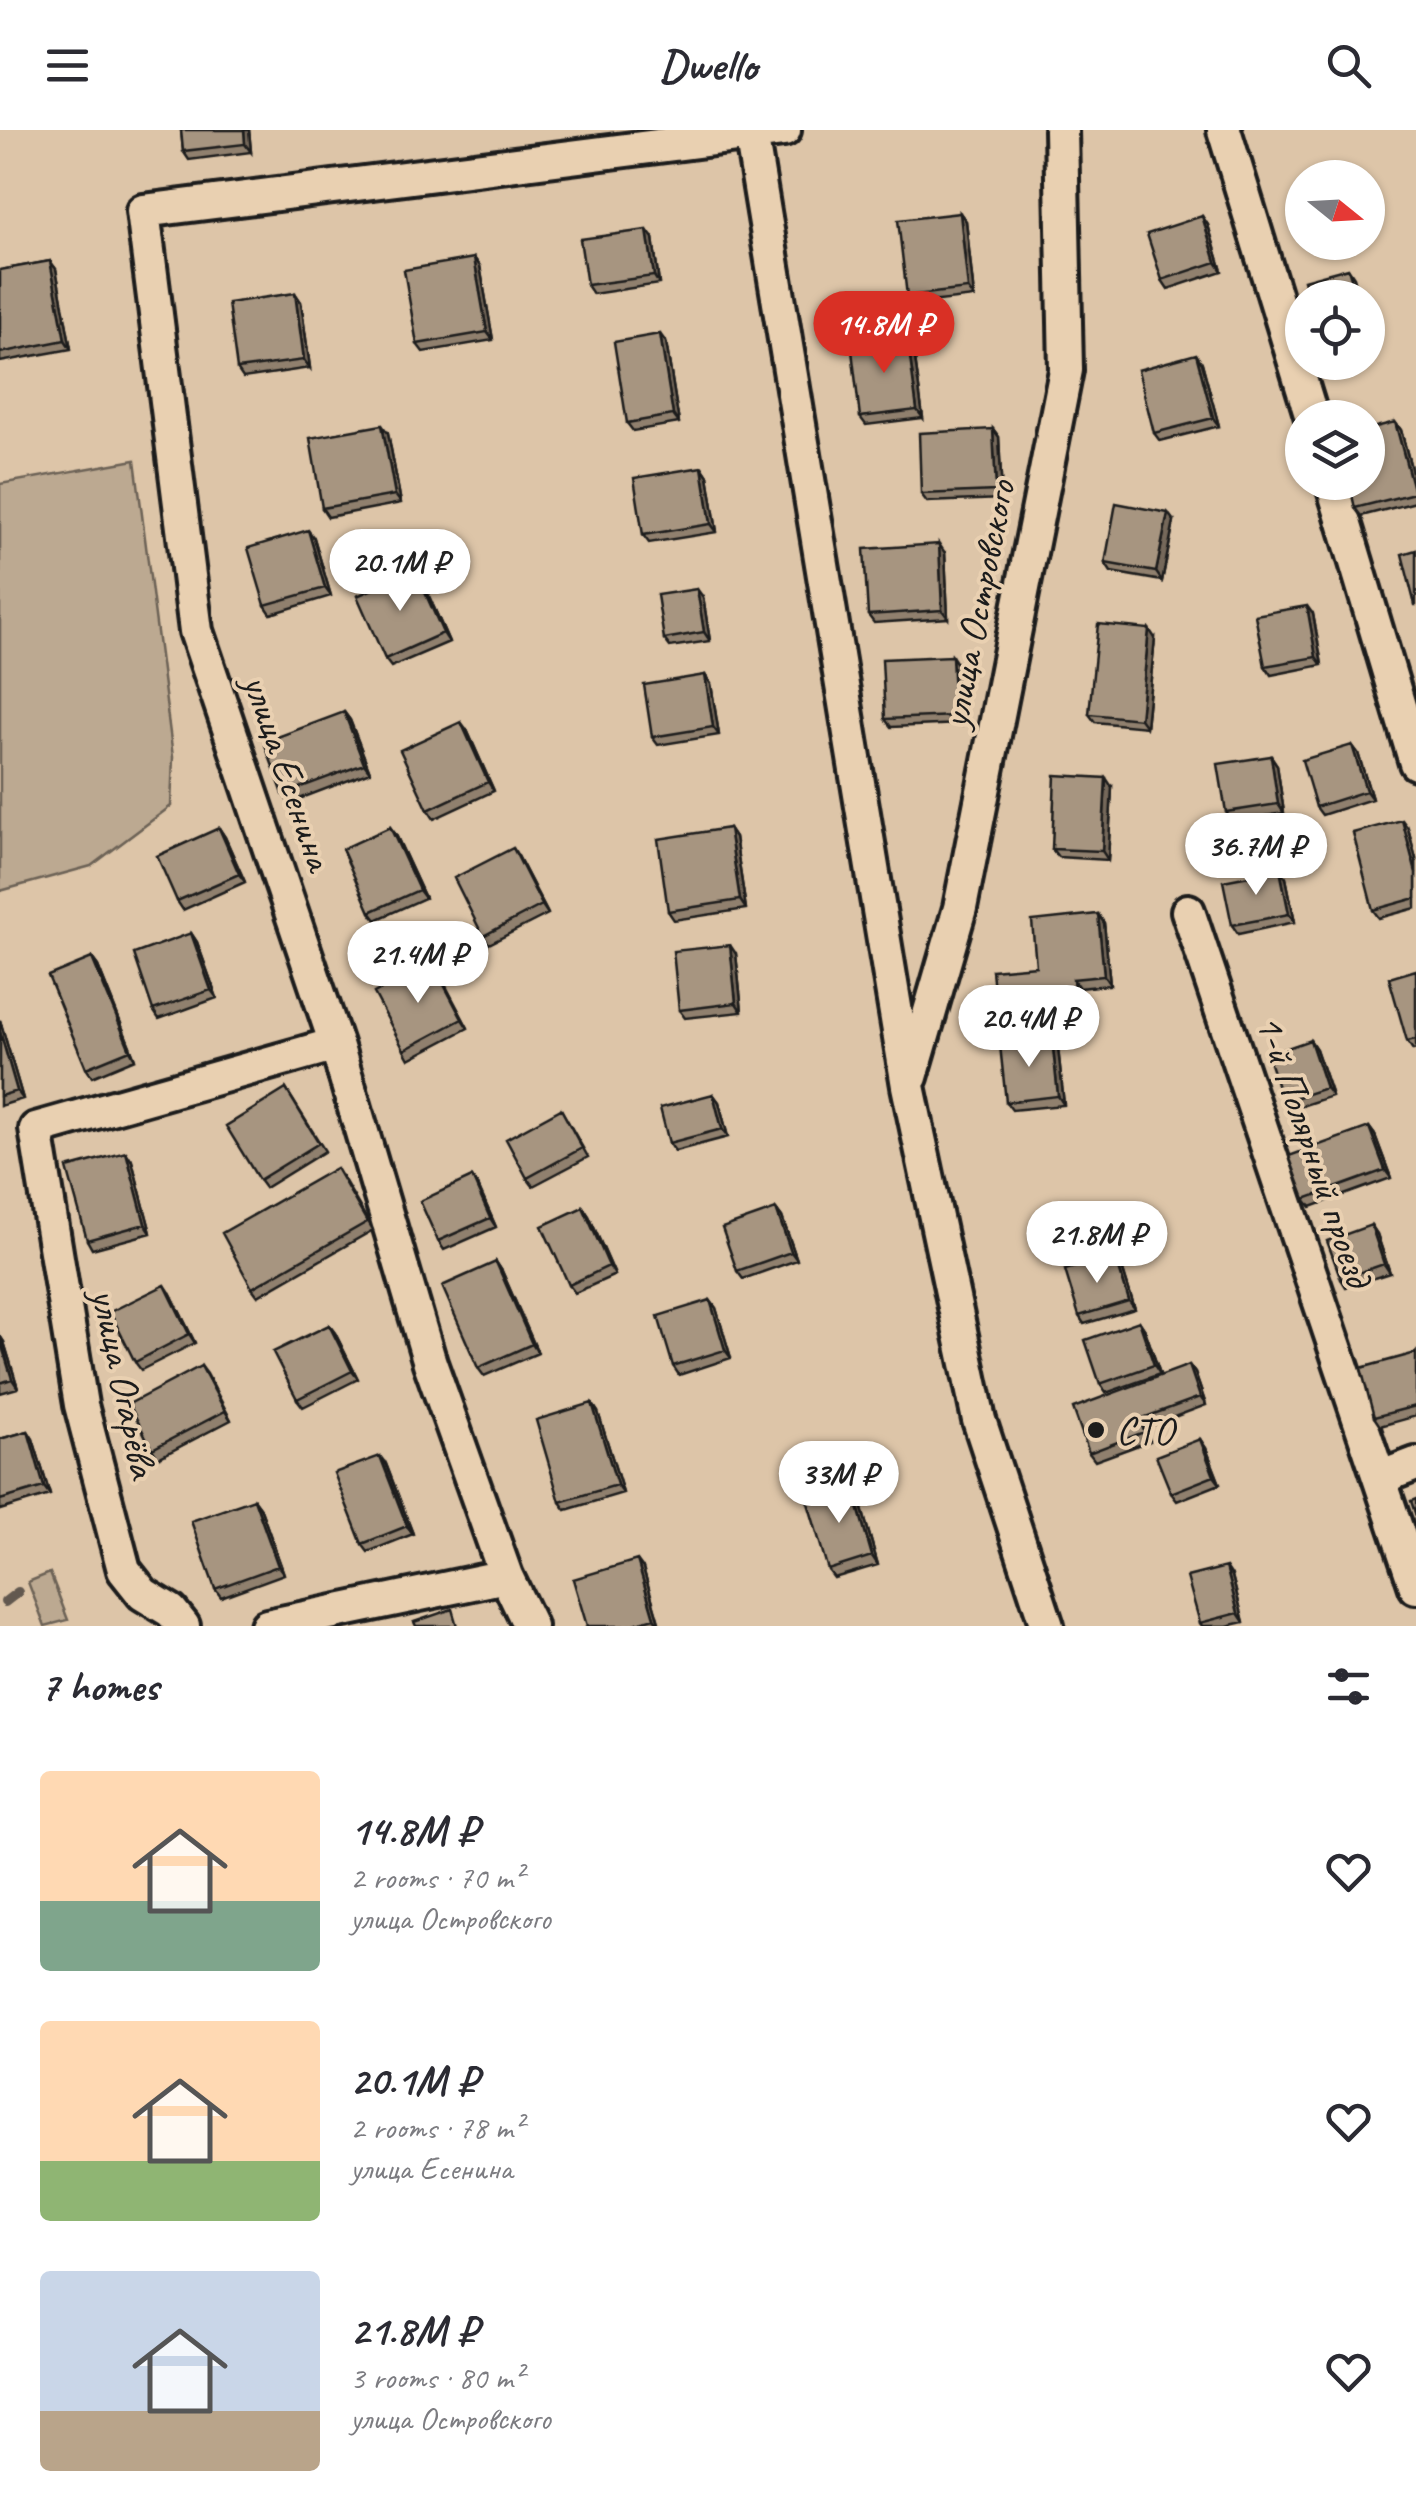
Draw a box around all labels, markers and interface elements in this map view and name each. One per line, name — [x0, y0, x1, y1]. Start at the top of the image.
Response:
text: Dwello — [659, 37, 757, 94]
icon: menu — [40, 38, 95, 93]
icon: search — [1321, 38, 1376, 93]
north arrow — [1285, 160, 1385, 260]
map controls — [1285, 160, 1385, 500]
button: locate — [1285, 280, 1385, 380]
pin: 14.8M ₽ — [792, 291, 976, 376]
text: 14.8M ₽ — [835, 303, 933, 344]
button: layers — [1285, 400, 1385, 500]
street label: улица Островского — [929, 475, 1027, 734]
pin: 20.1M ₽ — [308, 529, 492, 614]
text: 20.1M ₽ — [351, 541, 449, 582]
street label: улица Есенина — [231, 666, 346, 880]
pin: 36.7M ₽ — [1164, 813, 1348, 898]
text: 36.7M ₽ — [1207, 825, 1305, 866]
pin: 21.4M ₽ — [326, 921, 510, 1006]
text: 21.4M ₽ — [369, 933, 467, 974]
pin: 20.4M ₽ — [937, 985, 1121, 1070]
text: 20.4M ₽ — [980, 997, 1078, 1038]
street label: 1-й Полярный проезд — [1244, 1008, 1385, 1296]
pin: 21.8M ₽ — [1005, 1201, 1189, 1286]
text: 21.8M ₽ — [1048, 1213, 1146, 1254]
street label: улица Огарёва — [79, 1282, 169, 1485]
place label: СТО — [1116, 1406, 1178, 1456]
marker: СТО — [1085, 1419, 1107, 1441]
pin: 33M ₽ — [769, 1441, 909, 1526]
text: 33M ₽ — [801, 1453, 877, 1494]
icon: filters — [1321, 1659, 1376, 1714]
text: 7 homes — [40, 1660, 158, 1713]
text: 14.8M ₽ — [350, 1804, 478, 1857]
icon: home — [120, 1811, 240, 1931]
icon: heart — [1321, 1844, 1376, 1899]
text: 2 rooms · 70 m² — [350, 1857, 523, 1898]
text: улица Островского — [350, 1898, 550, 1939]
text: 20.1M ₽ — [350, 2054, 478, 2107]
icon: home — [120, 2061, 240, 2181]
icon: heart — [1321, 2094, 1376, 2149]
text: 2 rooms · 78 m² — [350, 2107, 523, 2148]
text: улица Есенина — [350, 2148, 512, 2189]
text: 21.8M ₽ — [350, 2304, 478, 2357]
icon: home — [120, 2311, 240, 2431]
icon: heart — [1321, 2344, 1376, 2399]
text: 3 rooms · 80 m² — [350, 2357, 523, 2398]
text: улица Островского — [350, 2398, 550, 2439]

